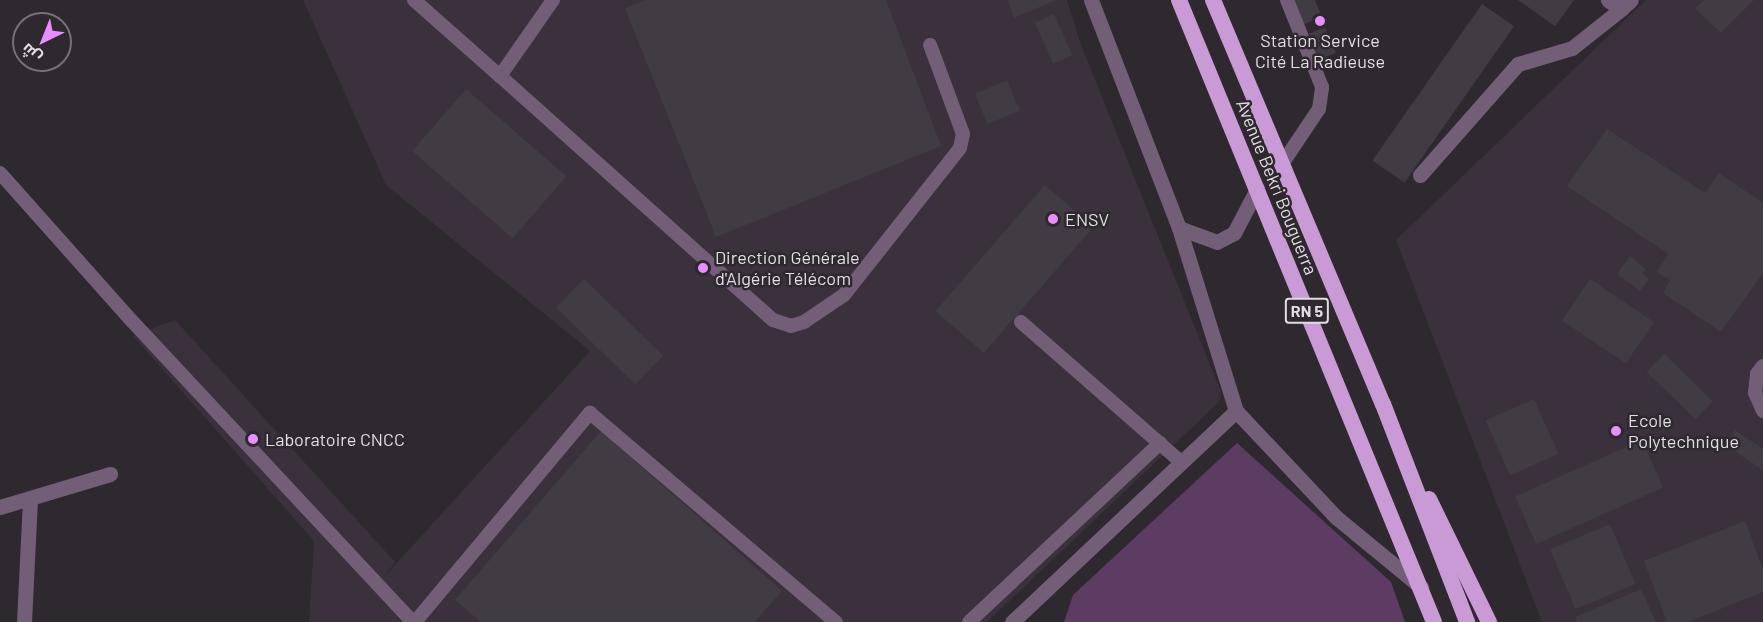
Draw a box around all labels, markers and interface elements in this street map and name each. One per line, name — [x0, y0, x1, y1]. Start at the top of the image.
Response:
north arrow — [12, 12, 72, 72]
marker: Station Service Cité La Radieuse — [1313, 14, 1327, 28]
place label: Station Service Cité La Radieuse — [1255, 30, 1385, 72]
text: ش — [17, 40, 45, 68]
street label: Avenue Bekri Bouguerra — [1232, 96, 1322, 278]
place label: ENSV — [1065, 208, 1109, 230]
marker: ENSV — [1046, 212, 1060, 226]
place label: Direction Générale d'Algérie Télécom — [715, 247, 860, 290]
marker: Direction Générale d'Algérie Télécom — [696, 261, 710, 275]
road number: RN 5 — [1284, 298, 1330, 324]
place label: Ecole Polytechnique — [1628, 410, 1739, 452]
marker: Ecole Polytechnique — [1609, 424, 1623, 438]
place label: Laboratoire CNCC — [265, 428, 405, 450]
marker: Laboratoire CNCC — [246, 432, 260, 446]

